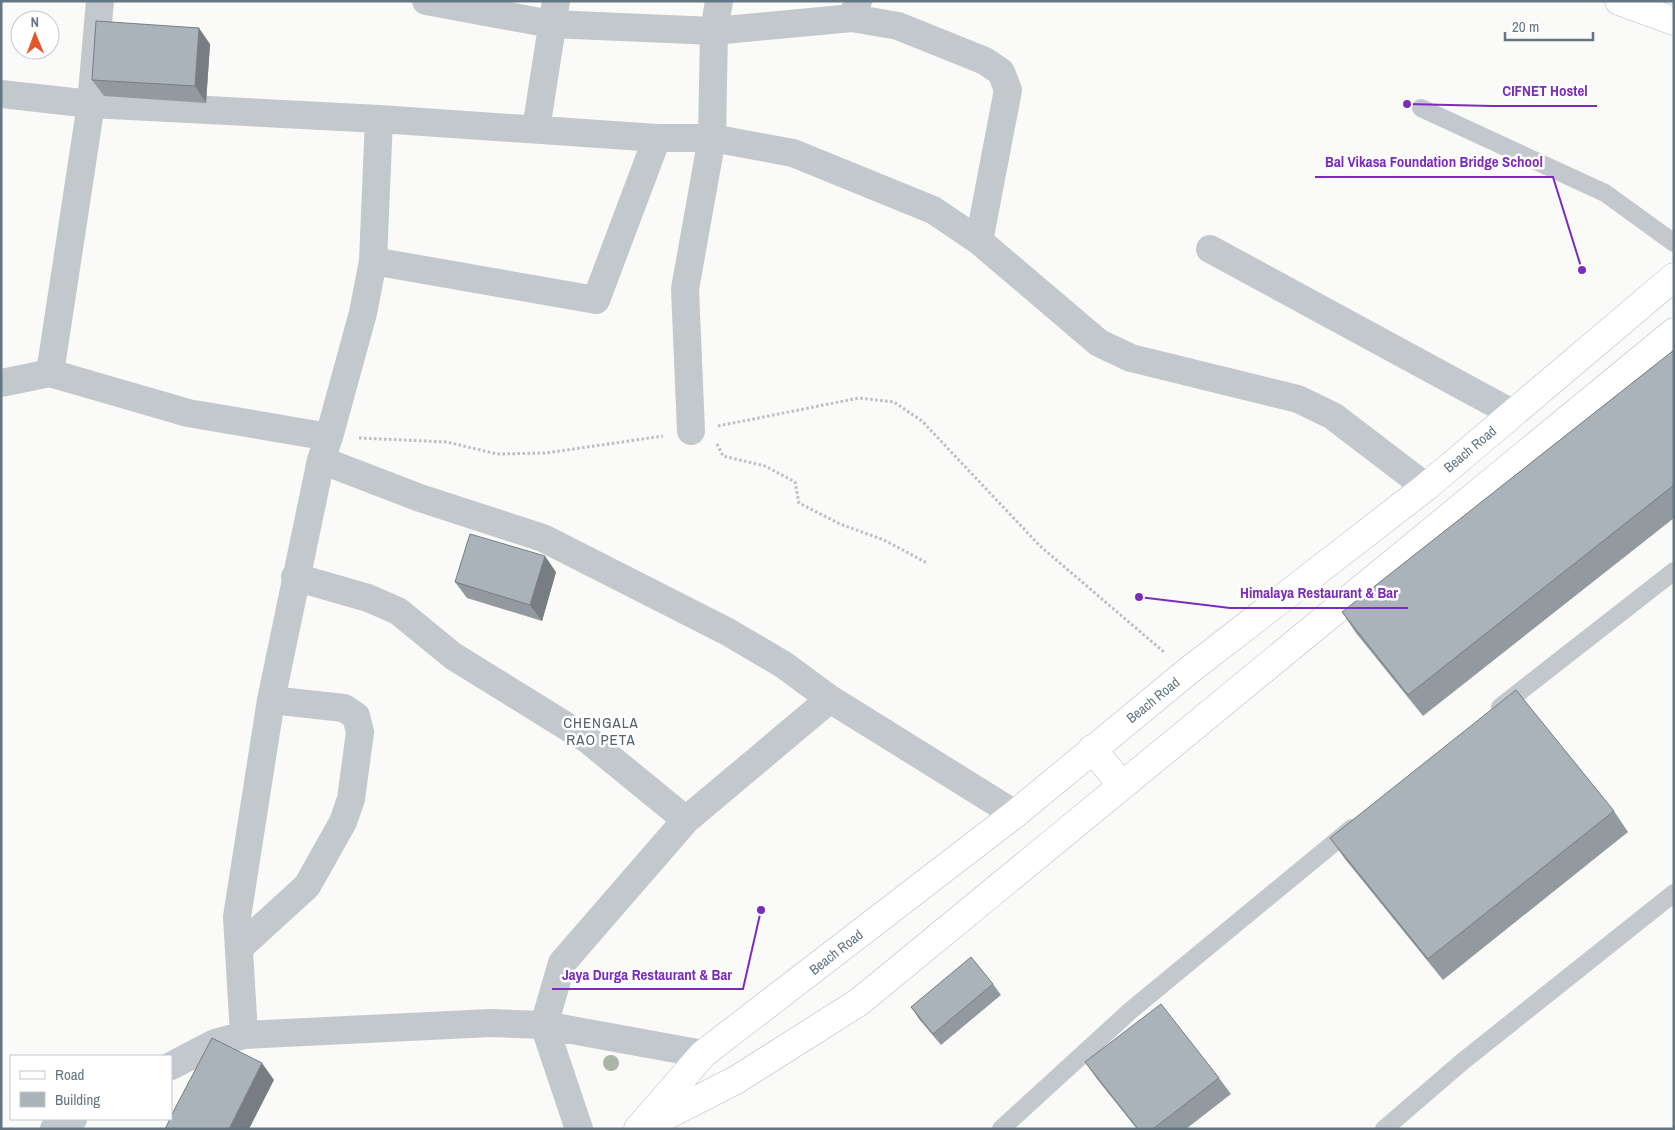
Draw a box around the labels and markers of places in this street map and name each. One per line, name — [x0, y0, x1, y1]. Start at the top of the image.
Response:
callout: CIFNET Hostel — [1492, 76, 1597, 106]
callout: Bal Vikasa Foundation Bridge School — [1315, 147, 1553, 177]
callout: Himalaya Restaurant & Bar — [1230, 578, 1408, 608]
callout: Jaya Durga Restaurant & Bar — [552, 959, 743, 989]

